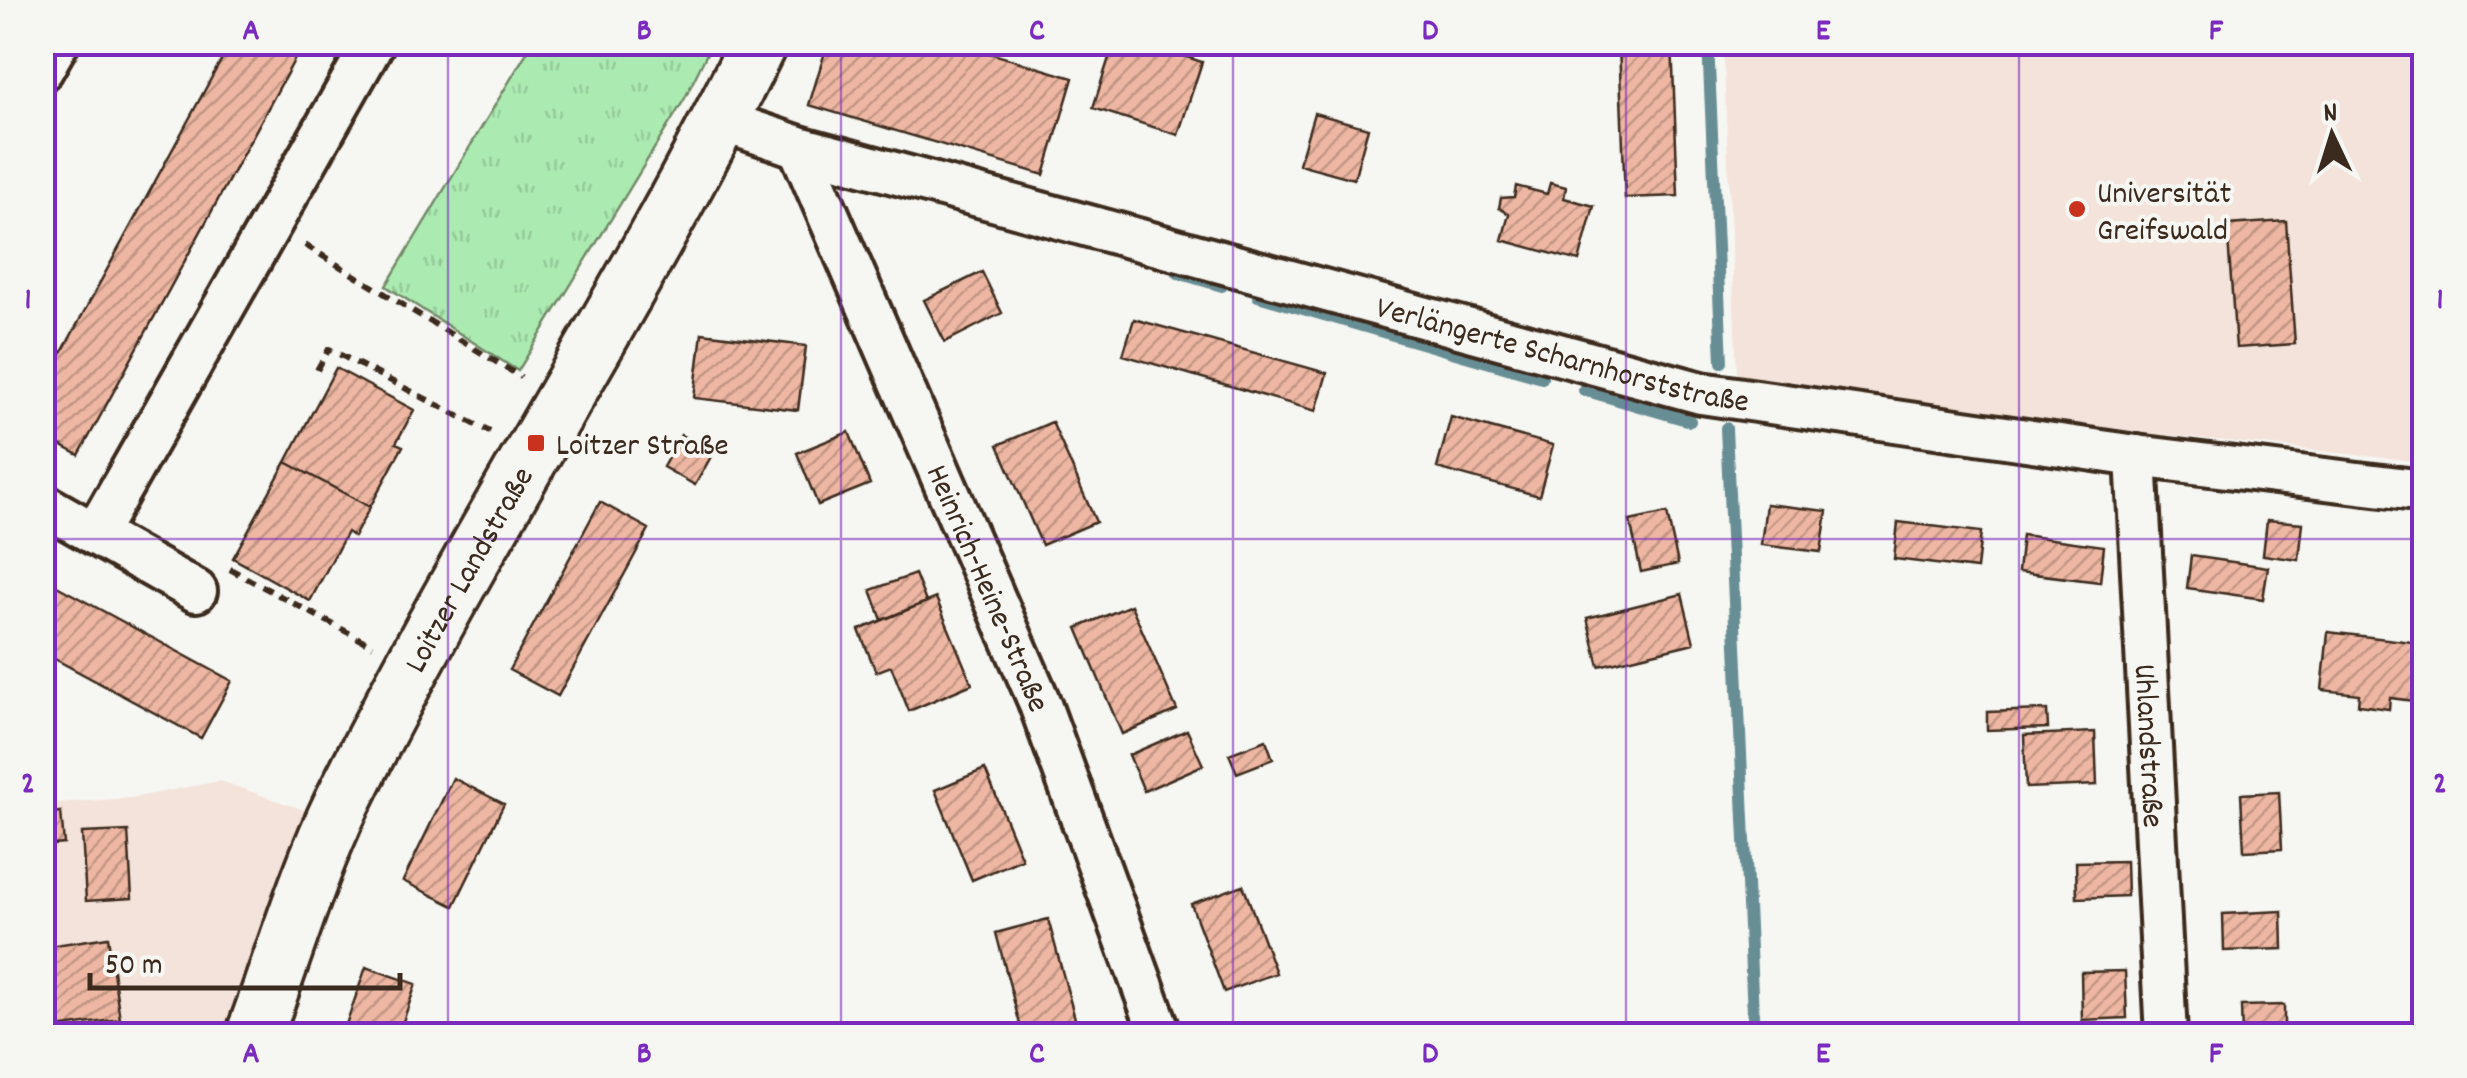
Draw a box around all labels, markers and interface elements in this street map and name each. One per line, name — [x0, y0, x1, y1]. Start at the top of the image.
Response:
text: A — [242, 10, 260, 56]
text: B — [636, 10, 652, 56]
text: C — [1029, 10, 1045, 56]
text: D — [1422, 10, 1439, 56]
text: E — [1816, 10, 1831, 56]
text: F — [2209, 10, 2224, 56]
north arrow — [2282, 85, 2382, 185]
text: N — [2322, 95, 2339, 135]
place label: Universität Greifswald — [2097, 173, 2231, 256]
marker: Universität Greifswald — [2066, 198, 2088, 220]
text: 1 — [24, 279, 32, 325]
text: 1 — [2436, 279, 2444, 325]
street label: Verlängerte Scharnhorststraße — [1370, 287, 1752, 428]
place label: Loitzer Straße — [556, 425, 729, 471]
marker: Loitzer Straße — [525, 432, 547, 454]
street label: Heinrich-Heine-Straße — [911, 458, 1059, 719]
street label: Loitzer Landstraße — [395, 460, 548, 682]
street label: Uhlandstraße — [2119, 663, 2173, 829]
text: 2 — [21, 763, 35, 809]
text: 2 — [2433, 763, 2447, 809]
scale bar — [90, 928, 400, 990]
text: 50 m — [105, 946, 163, 989]
text: A — [242, 1033, 260, 1078]
text: B — [636, 1033, 652, 1078]
text: C — [1029, 1033, 1045, 1078]
text: D — [1422, 1033, 1439, 1078]
text: E — [1816, 1033, 1831, 1078]
text: F — [2209, 1033, 2224, 1078]

